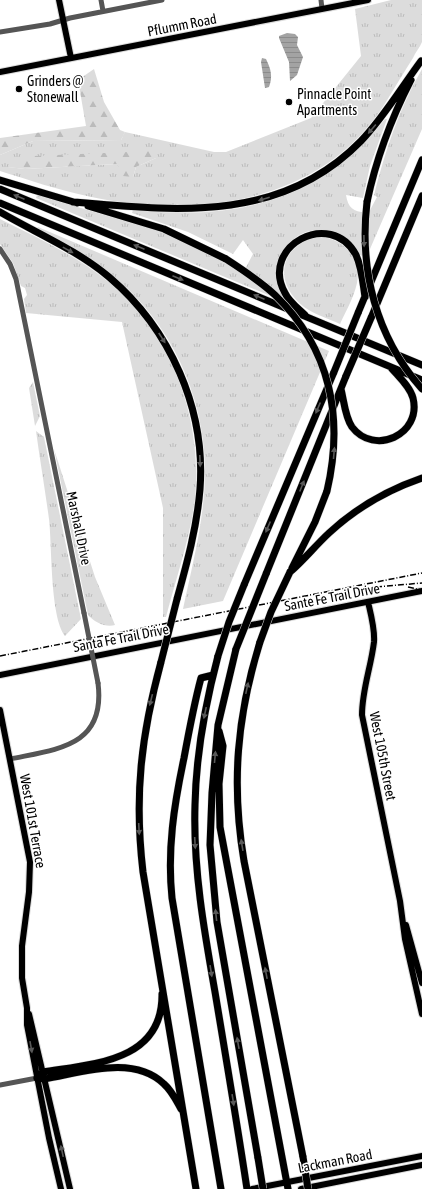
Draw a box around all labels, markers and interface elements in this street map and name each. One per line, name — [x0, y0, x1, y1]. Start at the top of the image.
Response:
street label: Pflumm Road — [146, 10, 218, 40]
place label: Grinders @ Stonewall — [27, 73, 84, 105]
marker: Grinders @ Stonewall — [14, 84, 24, 94]
place label: Pinnacle Point Apartments — [297, 86, 371, 118]
marker: Pinnacle Point Apartments — [284, 97, 294, 107]
one-way arrow — [367, 124, 376, 134]
one-way arrow — [13, 193, 25, 199]
one-way arrow — [258, 196, 270, 202]
one-way arrow — [361, 235, 368, 247]
one-way arrow — [133, 244, 144, 250]
one-way arrow — [62, 247, 74, 253]
one-way arrow — [172, 274, 184, 281]
one-way arrow — [253, 294, 264, 300]
one-way arrow — [158, 332, 165, 344]
one-way arrow — [315, 402, 321, 414]
one-way arrow — [331, 447, 338, 459]
one-way arrow — [197, 455, 203, 468]
one-way arrow — [299, 481, 305, 492]
street label: Marshall Drive — [63, 490, 95, 566]
one-way arrow — [265, 522, 271, 533]
street label: Sante Fe Trail Drive — [283, 580, 381, 614]
street label: Santa Fe Trail Drive — [72, 621, 170, 655]
one-way arrow — [245, 682, 251, 695]
one-way arrow — [148, 694, 154, 706]
one-way arrow — [202, 707, 208, 719]
street label: West 105th Street — [367, 710, 399, 802]
one-way arrow — [212, 751, 218, 763]
street label: West 101st Terrace — [17, 773, 49, 869]
one-way arrow — [136, 823, 143, 835]
one-way arrow — [192, 837, 199, 849]
one-way arrow — [238, 839, 244, 851]
one-way arrow — [213, 909, 219, 921]
one-way arrow — [208, 965, 214, 978]
one-way arrow — [263, 967, 269, 979]
one-way arrow — [235, 1037, 241, 1049]
one-way arrow — [28, 1041, 34, 1053]
one-way arrow — [230, 1094, 236, 1106]
one-way arrow — [58, 1145, 64, 1157]
street label: Lackman Road — [297, 1146, 373, 1176]

